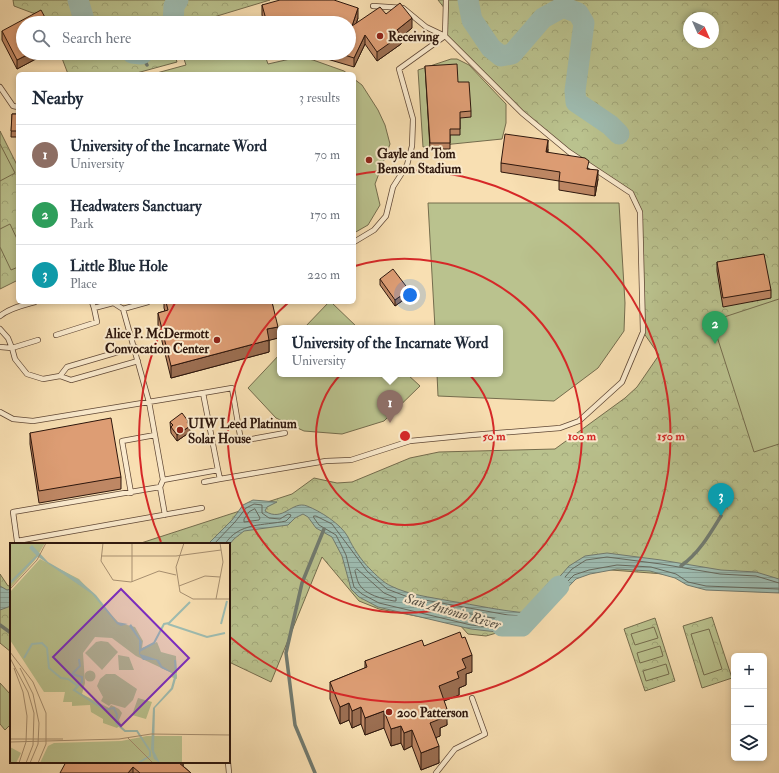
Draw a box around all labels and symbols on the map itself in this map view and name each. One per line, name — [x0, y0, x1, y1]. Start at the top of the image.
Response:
north arrow — [683, 12, 719, 48]
place label: Receiving — [388, 29, 439, 46]
marker: Receiving — [375, 31, 385, 41]
place label: Gayle and Tom Benson Stadium — [377, 146, 462, 177]
marker: Gayle and Tom Benson Stadium — [364, 155, 374, 165]
your location — [400, 285, 420, 305]
pin: 2 — [702, 311, 728, 344]
place label: Alice P. McDermott Convocation Center — [104, 326, 210, 357]
marker: Alice P. McDermott Convocation Center — [212, 335, 222, 345]
pin: 1 — [377, 390, 403, 423]
place label: UIW Leed Platinum Solar House — [188, 416, 298, 447]
marker: UIW Leed Platinum Solar House — [175, 425, 185, 435]
centre of rings — [398, 429, 412, 443]
text: 50 m — [482, 429, 506, 444]
text: 100 m — [568, 429, 597, 444]
text: 150 m — [657, 429, 685, 444]
pin: 3 — [708, 483, 734, 516]
inset map — [10, 543, 230, 763]
water label: San Antonio River — [402, 589, 503, 633]
place label: 200 Patterson — [397, 705, 469, 721]
marker: 200 Patterson — [384, 707, 394, 717]

